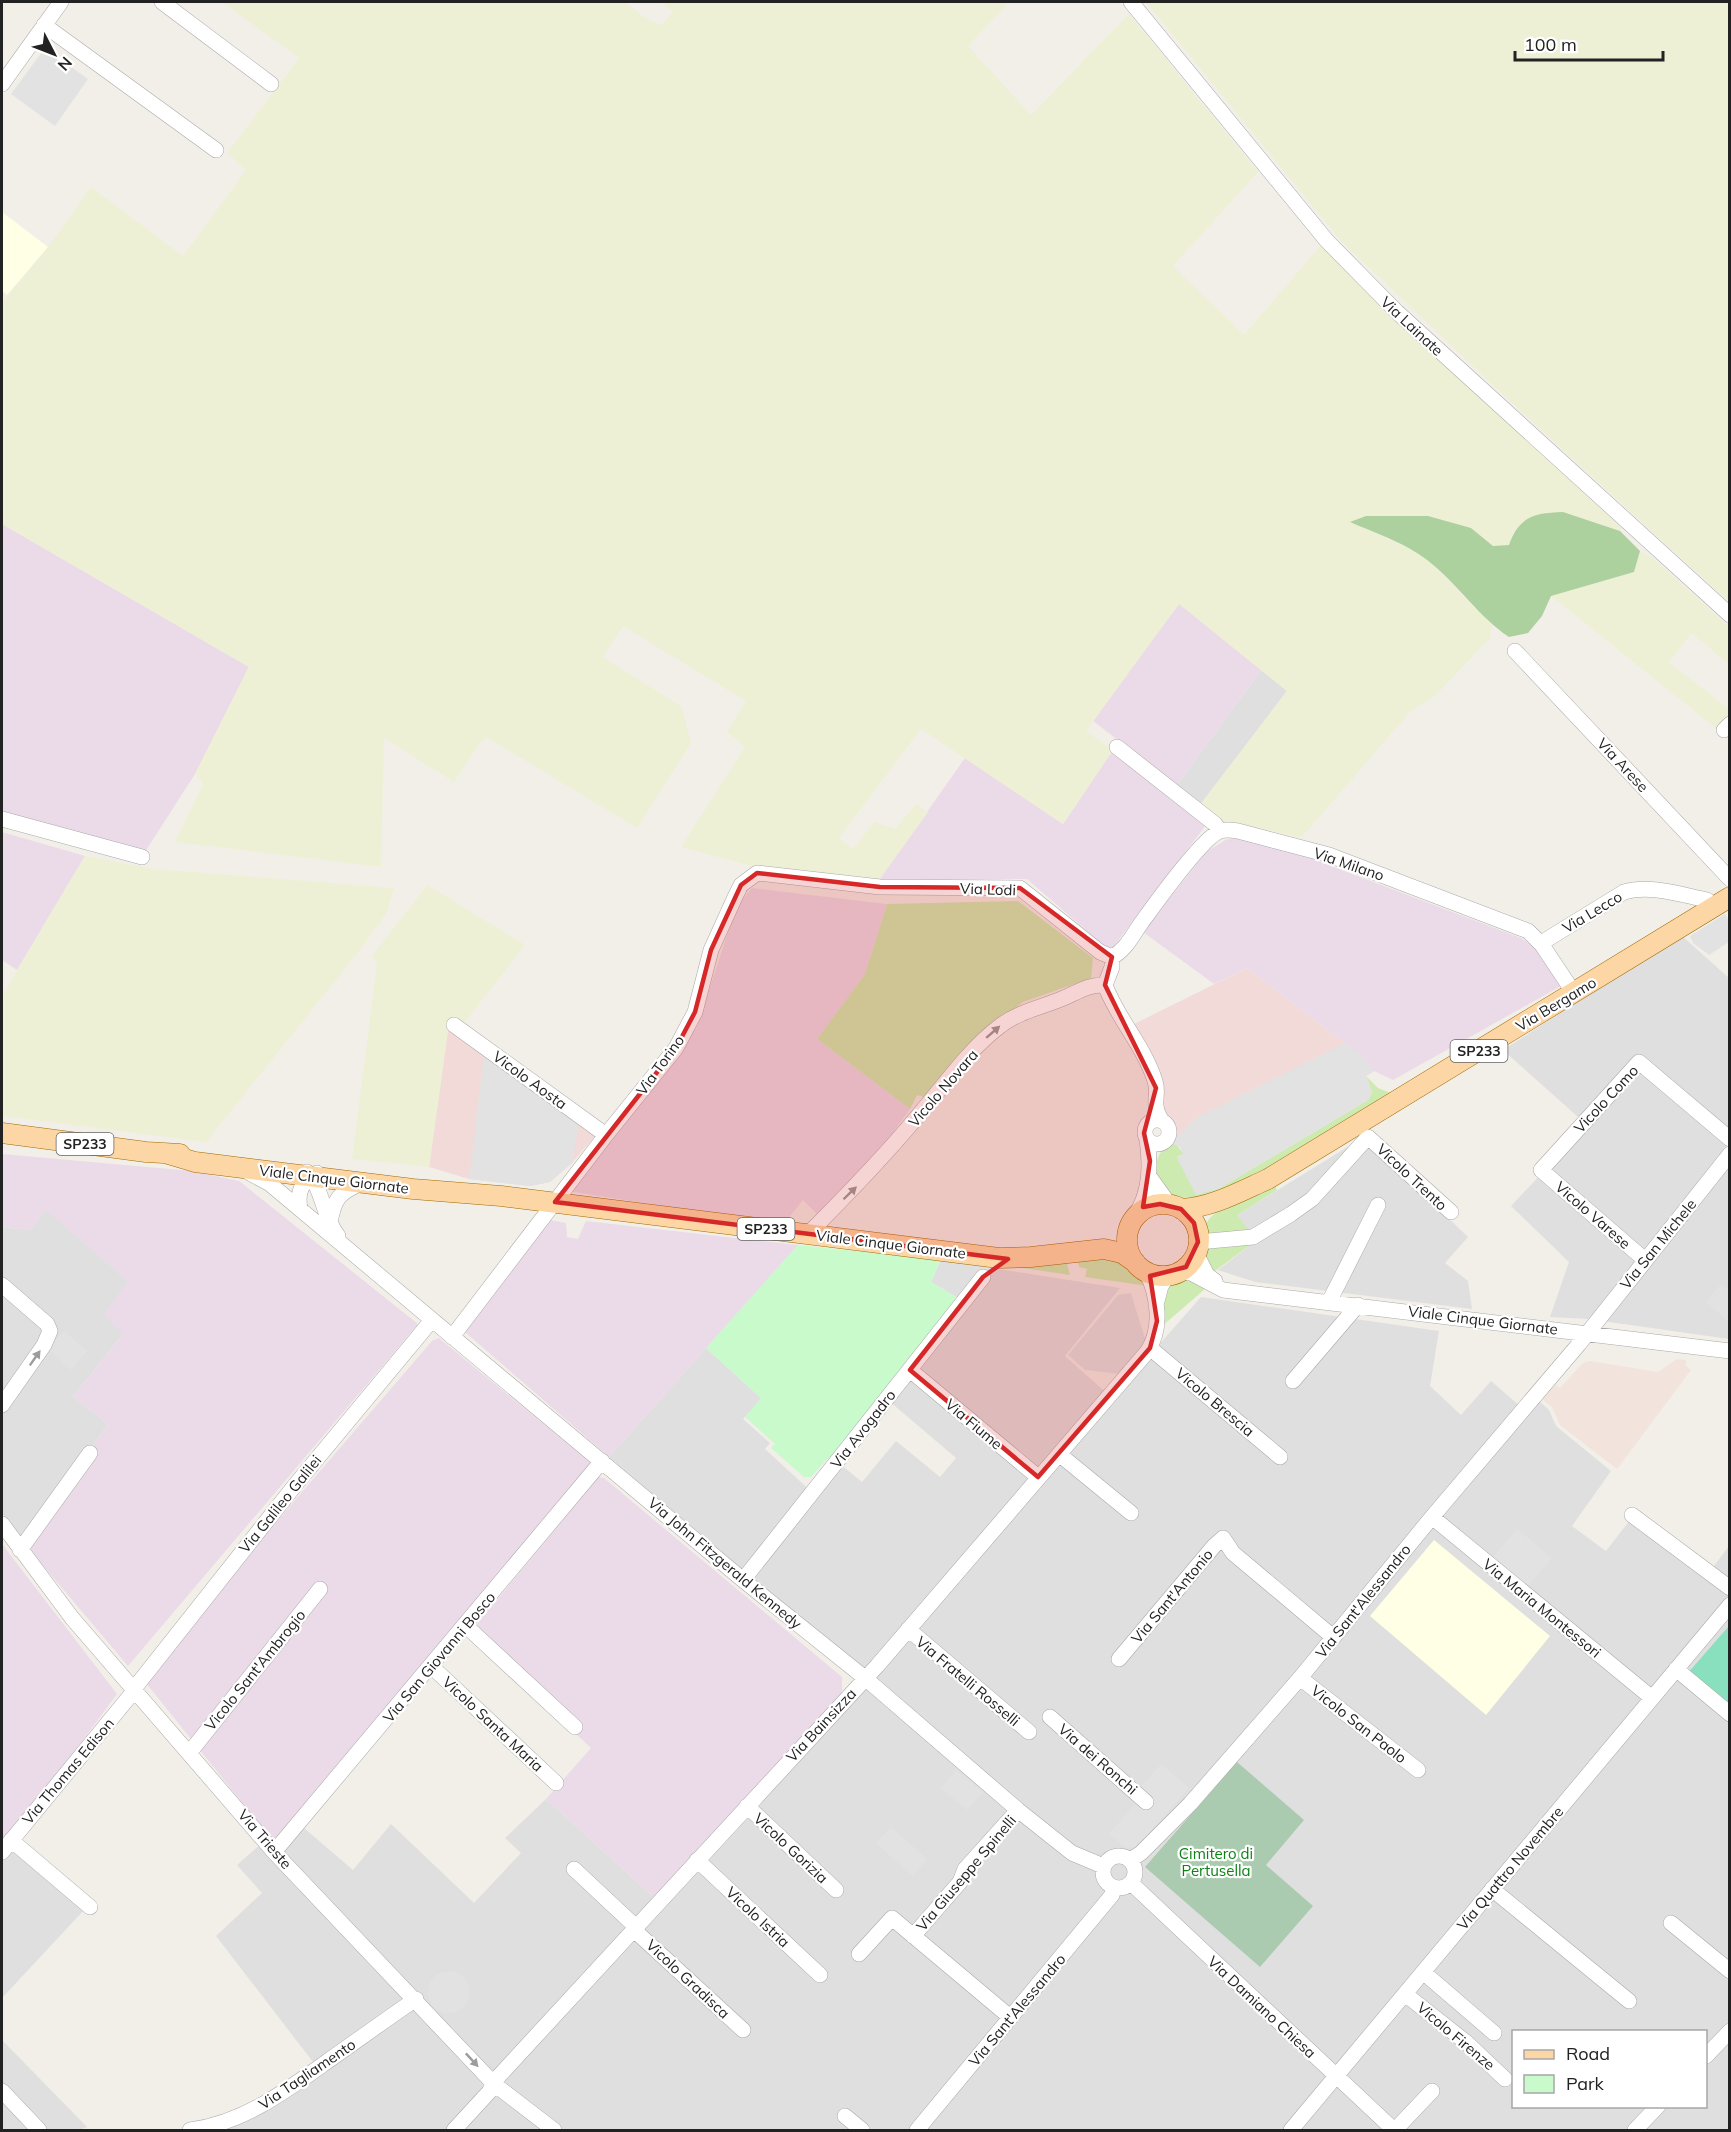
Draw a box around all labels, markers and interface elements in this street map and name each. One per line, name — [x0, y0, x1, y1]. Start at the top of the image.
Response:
north arrow — [24, 24, 84, 84]
scale bar — [1515, 24, 1664, 62]
text: 100 m — [1524, 33, 1577, 56]
text: N — [54, 53, 77, 75]
street label: Via Lainate — [1377, 292, 1447, 360]
street label: Via Arese — [1593, 734, 1653, 796]
street label: Via Milano — [1311, 843, 1387, 885]
street label: Via Lodi — [960, 879, 1016, 899]
street label: Via Lecco — [1559, 887, 1625, 937]
street label: Via Bergamo — [1512, 973, 1600, 1035]
one-way arrow — [985, 1025, 1001, 1038]
street label: Via Torino — [632, 1031, 688, 1099]
road number: SP233 — [1450, 1040, 1508, 1062]
street label: Vicolo Novara — [904, 1045, 982, 1131]
street label: Vicolo Aosta — [489, 1047, 571, 1113]
street label: Vicolo Como — [1570, 1061, 1642, 1137]
road number: SP233 — [56, 1133, 113, 1155]
street label: Vicolo Trento — [1373, 1139, 1451, 1215]
street label: Viale Cinque Giornate — [258, 1160, 410, 1198]
street label: Vicolo Varese — [1551, 1177, 1635, 1253]
one-way arrow — [843, 1186, 858, 1200]
street label: Via San Michele — [1616, 1195, 1700, 1293]
road number: SP233 — [738, 1218, 795, 1240]
street label: Viale Cinque Giornate — [815, 1225, 967, 1263]
street label: Viale Cinque Giornate — [1407, 1301, 1559, 1339]
one-way arrow — [29, 1350, 41, 1366]
street label: Vicolo Brescia — [1172, 1364, 1258, 1440]
street label: Via Avogadro — [826, 1386, 900, 1472]
street label: Via Fiume — [941, 1395, 1007, 1453]
street label: Via Galileo Galilei — [235, 1451, 325, 1557]
street label: Via John Fitzgerald Kennedy — [644, 1493, 806, 1633]
street label: Via Sant'Alessandro — [1311, 1540, 1415, 1662]
street label: Via Sant'Antonio — [1127, 1545, 1217, 1647]
street label: Via Maria Montessori — [1479, 1554, 1605, 1662]
street label: Via San Giovanni Bosco — [379, 1588, 499, 1726]
street label: Vicolo Sant'Ambrogio — [200, 1606, 310, 1734]
street label: Via Fratelli Rosselli — [912, 1632, 1024, 1730]
street label: Vicolo Santa Maria — [439, 1672, 547, 1776]
street label: Vicolo San Paolo — [1307, 1681, 1411, 1767]
street label: Via Bainsizza — [782, 1684, 860, 1766]
street label: Via Thomas Edison — [18, 1714, 118, 1828]
street label: Via dei Ronchi — [1054, 1719, 1142, 1799]
street label: Via Quattro Novembre — [1453, 1802, 1567, 1934]
street label: Via Trieste — [234, 1805, 296, 1873]
street label: Vicolo Gorizia — [750, 1809, 832, 1887]
street label: Via Giuseppe Spinelli — [912, 1811, 1020, 1935]
park label: Cimitero di Pertusella — [1179, 1844, 1253, 1880]
street label: Vicolo Istria — [722, 1883, 794, 1951]
street label: Vicolo Gradisca — [642, 1935, 734, 2023]
street label: Via Sant'Alessandro — [964, 1950, 1070, 2070]
street label: Via Damiano Chiesa — [1204, 1952, 1320, 2062]
street label: Vicolo Firenze — [1413, 1998, 1499, 2074]
legend — [1512, 2030, 1707, 2108]
street label: Via Tagliamento — [255, 2035, 359, 2113]
text: Road — [1566, 2042, 1610, 2065]
one-way arrow — [465, 2053, 479, 2068]
text: Park — [1566, 2072, 1605, 2095]

